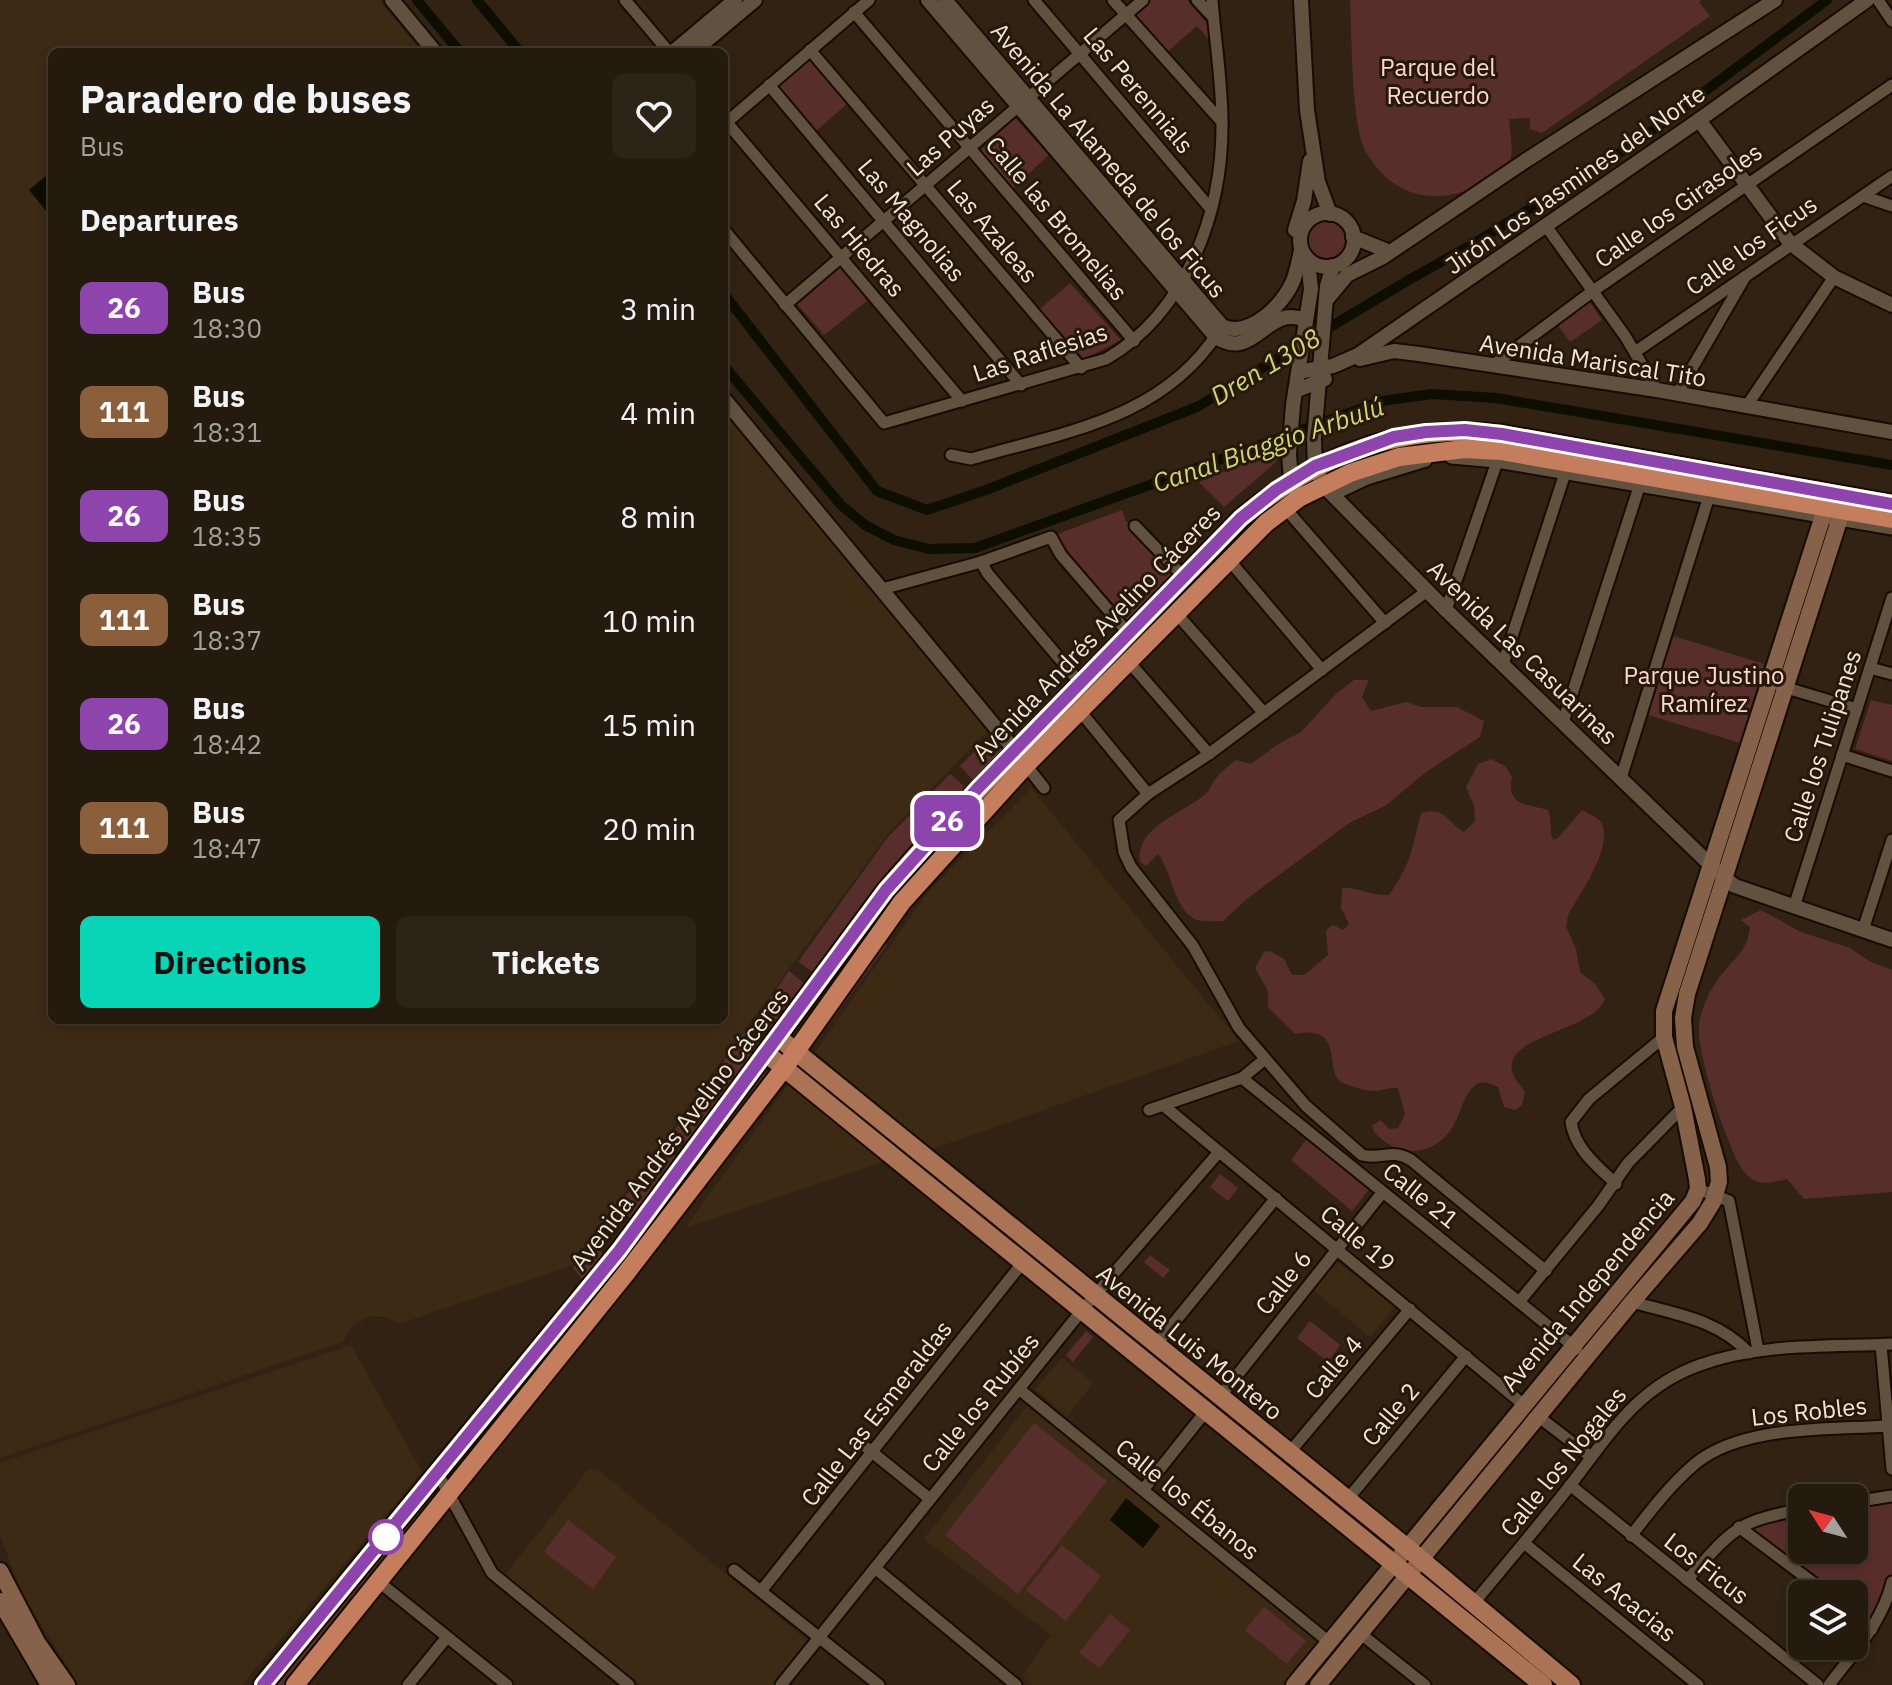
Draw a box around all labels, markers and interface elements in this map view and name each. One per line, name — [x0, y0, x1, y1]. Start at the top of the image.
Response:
street label: Avenida La Alameda de los Ficus — [984, 16, 1234, 304]
street label: Las Perennials — [1077, 20, 1201, 160]
park label: Parque del Recuerdo — [1380, 51, 1496, 111]
text: Paradero de buses — [80, 74, 411, 123]
button: heart — [612, 74, 696, 158]
street label: Jirón Los Jasmines del Norte — [1439, 77, 1711, 281]
street label: Las Puyas — [899, 89, 1001, 183]
text: Bus — [80, 129, 124, 163]
street label: Calle las Bromelias — [979, 129, 1135, 307]
street label: Calle los Girasoles — [1588, 135, 1768, 275]
street label: Las Magnolias — [851, 152, 973, 288]
street label: Las Azaleas — [940, 172, 1046, 290]
street label: Las Hiedras — [807, 187, 913, 303]
street label: Calle los Ficus — [1679, 188, 1823, 302]
text: Departures — [80, 200, 239, 239]
text: Bus — [192, 272, 245, 311]
text: 26 — [107, 289, 141, 326]
text: 3 min — [620, 289, 696, 328]
text: 18:30 — [192, 311, 262, 345]
street label: Las Raflesias — [969, 315, 1111, 389]
water label: Dren 1308 — [1204, 320, 1326, 412]
street label: Avenida Mariscal Tito — [1477, 326, 1709, 394]
text: Bus — [192, 376, 245, 415]
water label: Canal Biaggio Arbulú — [1148, 389, 1388, 499]
text: 111 — [99, 393, 149, 430]
text: 4 min — [620, 393, 696, 432]
text: 18:31 — [192, 415, 262, 449]
text: Bus — [192, 480, 245, 519]
text: 26 — [107, 497, 141, 534]
text: 8 min — [620, 497, 696, 536]
street label: Avenida Andrés Avelino Cáceres — [965, 497, 1227, 767]
text: 18:35 — [192, 519, 262, 553]
street label: Avenida Las Casuarinas — [1421, 553, 1625, 751]
text: Bus — [192, 584, 245, 623]
text: 111 — [99, 601, 149, 638]
text: 10 min — [602, 601, 696, 640]
text: 18:37 — [192, 623, 262, 657]
street label: Calle los Tulipanes — [1776, 646, 1868, 846]
park label: Parque Justino Ramírez — [1623, 659, 1785, 719]
text: Bus — [192, 688, 245, 727]
text: 26 — [107, 705, 141, 742]
text: 15 min — [602, 705, 696, 744]
text: 18:42 — [192, 727, 262, 761]
text: Bus — [192, 792, 245, 831]
line badge: 26 — [911, 795, 983, 847]
text: 26 — [930, 802, 964, 839]
text: 111 — [99, 809, 149, 846]
text: 20 min — [602, 809, 696, 848]
text: 18:47 — [192, 831, 262, 865]
button: Directions — [80, 916, 380, 1008]
button: Tickets — [396, 916, 696, 1008]
street label: Avenida Andrés Avelino Cáceres — [562, 982, 796, 1276]
street label: Calle 21 — [1377, 1155, 1465, 1235]
street label: Avenida Independencia — [1493, 1182, 1681, 1398]
street label: Calle 19 — [1314, 1197, 1402, 1279]
street label: Calle 6 — [1248, 1243, 1318, 1321]
street label: Avenida Luis Montero — [1090, 1257, 1290, 1427]
street label: Calle Las Esmeraldas — [793, 1313, 959, 1513]
street label: Calle los Rubíes — [914, 1326, 1046, 1478]
street label: Calle 4 — [1297, 1328, 1369, 1406]
street label: Calle 2 — [1354, 1375, 1426, 1453]
street label: Calle los Nogales — [1493, 1379, 1633, 1543]
street label: Los Robles — [1749, 1389, 1869, 1433]
street label: Calle los Ébanos — [1109, 1431, 1267, 1567]
north arrow — [1788, 1484, 1868, 1564]
map controls — [1788, 1484, 1868, 1660]
unlabelled marker — [369, 1520, 403, 1554]
street label: Los Ficus — [1658, 1525, 1756, 1611]
street label: Las Acacias — [1566, 1545, 1684, 1649]
button: layers — [1788, 1580, 1868, 1660]

